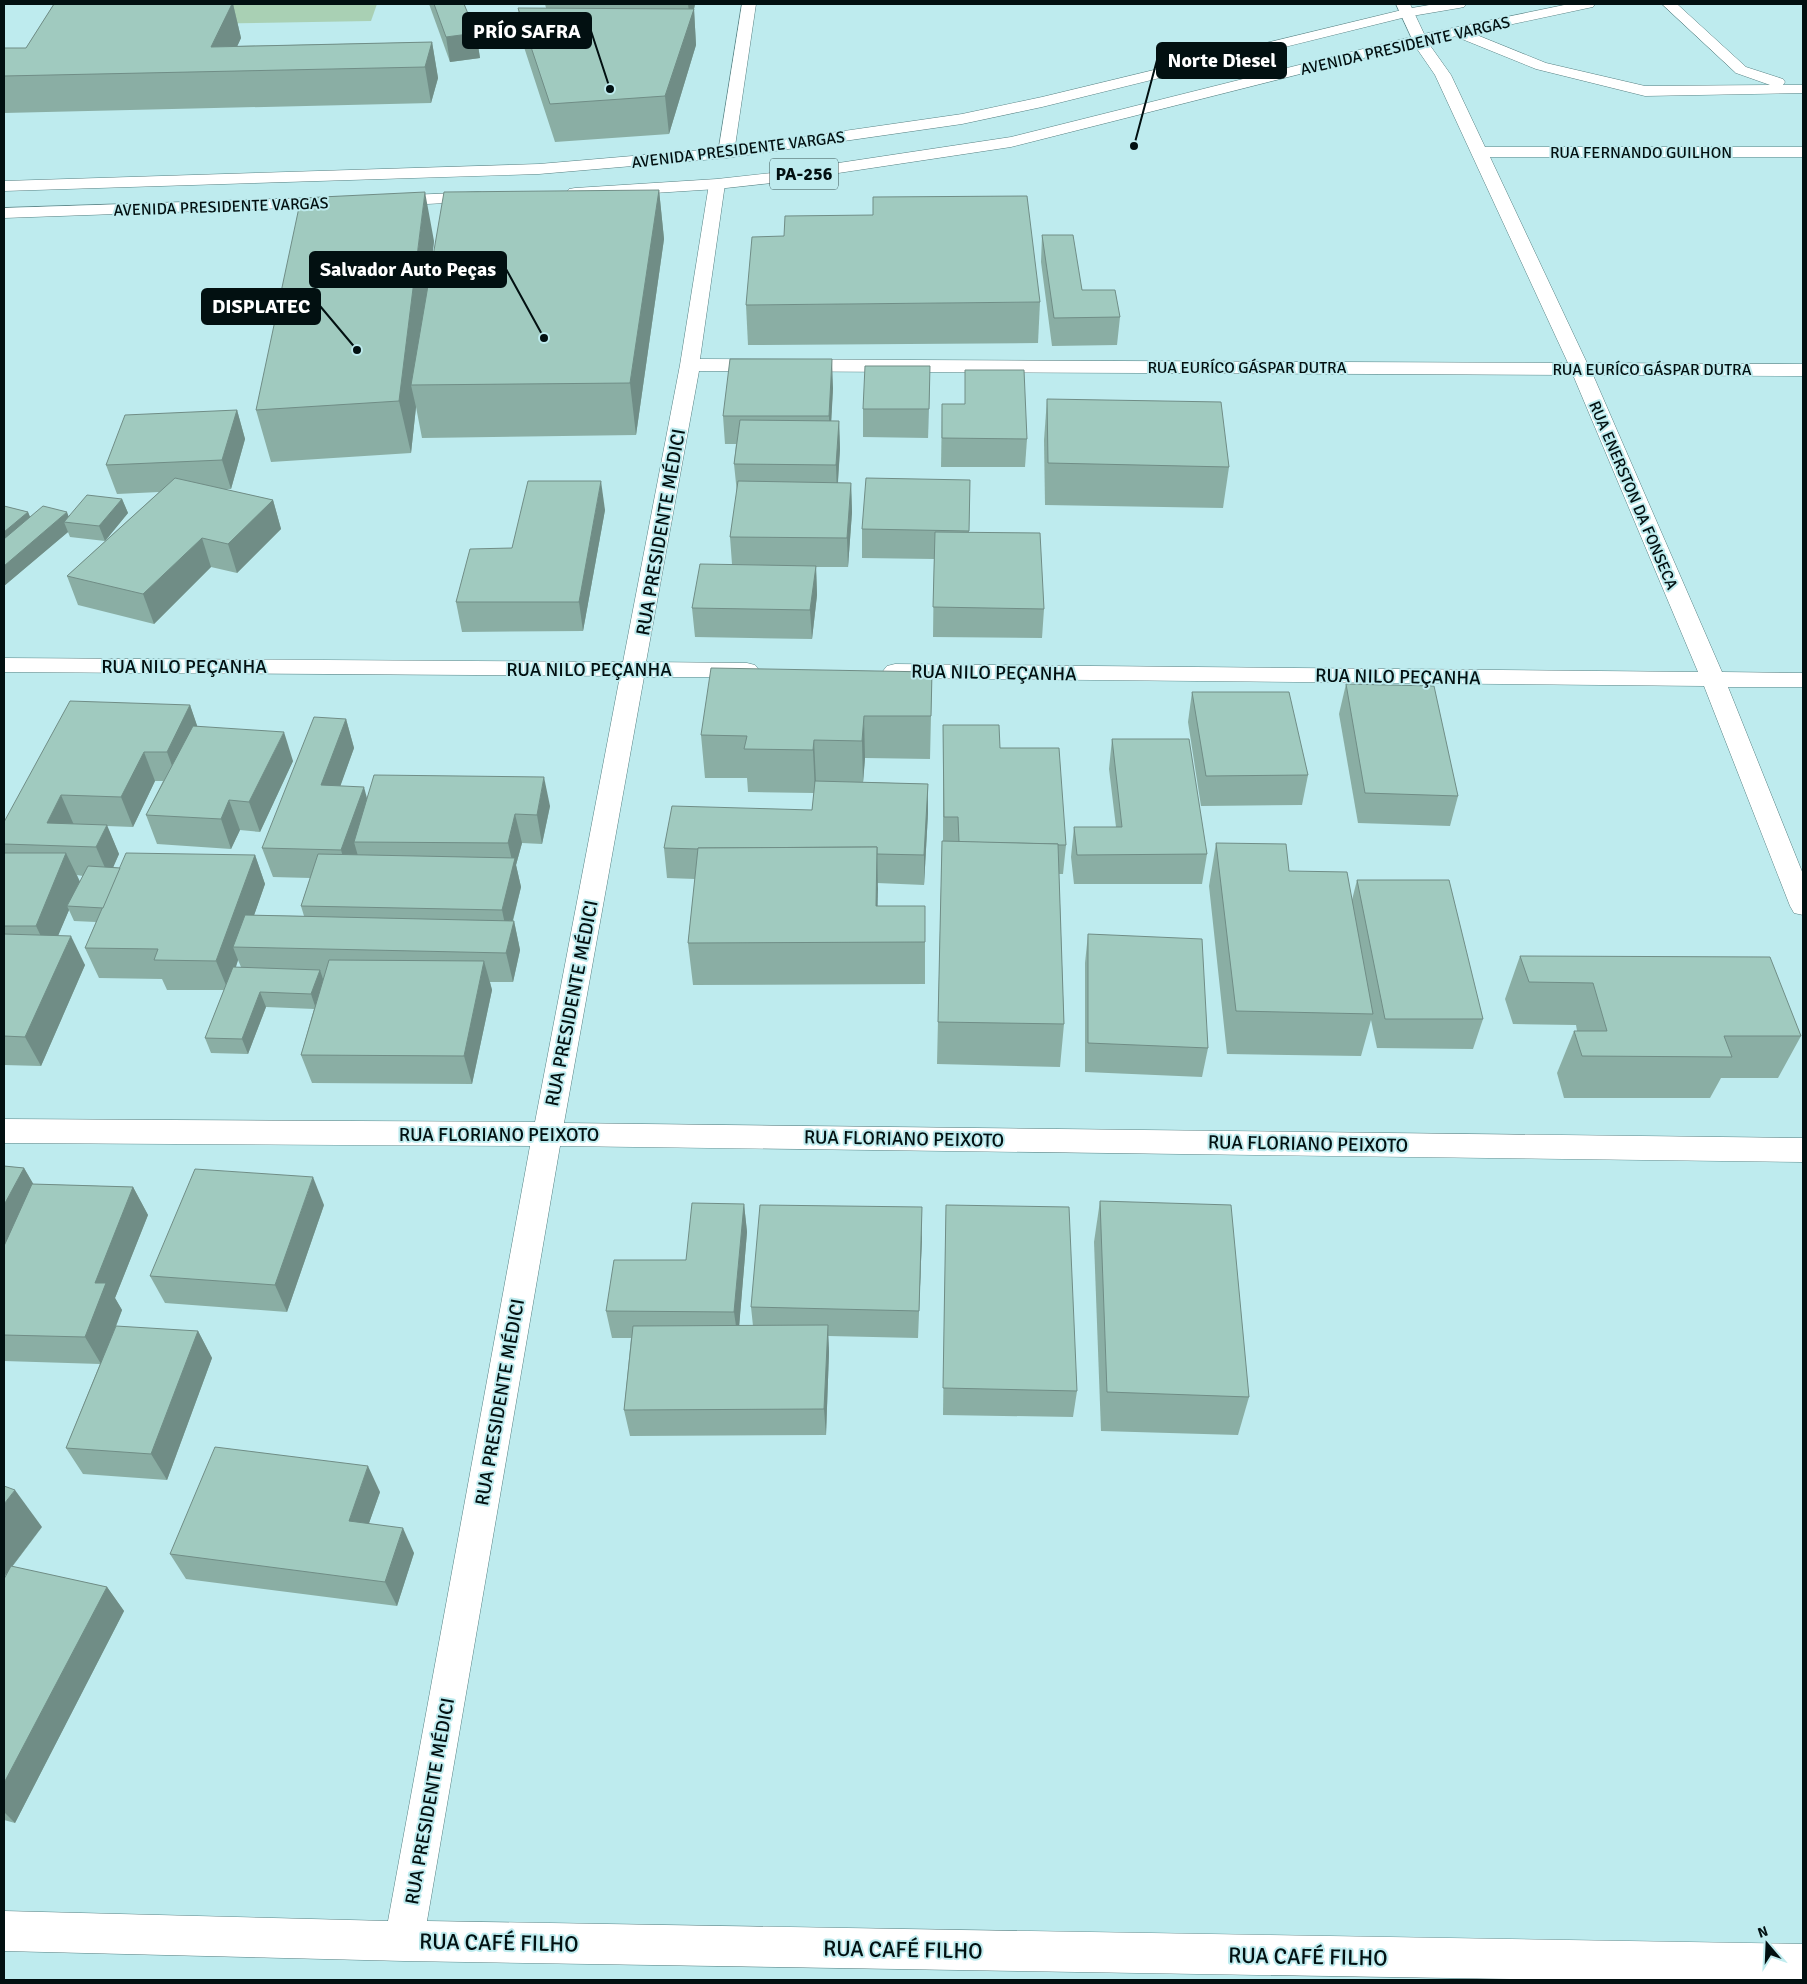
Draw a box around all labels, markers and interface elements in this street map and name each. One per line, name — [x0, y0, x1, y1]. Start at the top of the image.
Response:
street label: AVENIDA PRESIDENTE VARGAS — [1298, 12, 1512, 80]
callout: PRÍO SAFRA — [463, 13, 591, 48]
text: PRÍO SAFRA — [473, 19, 581, 44]
callout: Norte Diesel — [1157, 43, 1286, 78]
text: Norte Diesel — [1168, 48, 1277, 73]
street label: AVENIDA PRESIDENTE VARGAS — [630, 127, 846, 173]
street label: RUA FERNANDO GUILHON — [1550, 143, 1732, 163]
road number: PA-256 — [770, 158, 838, 190]
street label: AVENIDA PRESIDENTE VARGAS — [113, 193, 329, 221]
callout: Salvador Auto Peças — [310, 252, 506, 287]
text: Salvador Auto Peças — [320, 257, 496, 282]
callout: DISPLATEC — [202, 289, 320, 324]
text: DISPLATEC — [212, 294, 310, 319]
street label: RUA EURÍCO GÁSPAR DUTRA — [1147, 358, 1347, 378]
street label: RUA EURÍCO GÁSPAR DUTRA — [1552, 360, 1752, 380]
street label: RUA ENERSTON DA FONSECA — [1584, 398, 1682, 593]
street label: RUA PRESIDENTE MÉDICI — [631, 427, 691, 637]
street label: RUA NILO PEÇANHA — [101, 655, 267, 679]
street label: RUA NILO PEÇANHA — [506, 658, 672, 682]
street label: RUA NILO PEÇANHA — [911, 660, 1077, 686]
street label: RUA NILO PEÇANHA — [1315, 664, 1481, 690]
street label: RUA PRESIDENTE MÉDICI — [540, 898, 604, 1108]
street label: RUA FLORIANO PEIXOTO — [399, 1123, 599, 1147]
street label: RUA FLORIANO PEIXOTO — [804, 1125, 1004, 1153]
street label: RUA FLORIANO PEIXOTO — [1208, 1130, 1408, 1158]
street label: RUA PRESIDENTE MÉDICI — [470, 1297, 530, 1507]
street label: RUA PRESIDENTE MÉDICI — [400, 1696, 460, 1906]
north arrow — [1742, 1919, 1792, 1969]
text: N — [1756, 1923, 1770, 1942]
street label: RUA CAFÉ FILHO — [419, 1928, 579, 1957]
street label: RUA CAFÉ FILHO — [823, 1935, 983, 1964]
street label: RUA CAFÉ FILHO — [1228, 1942, 1388, 1971]

